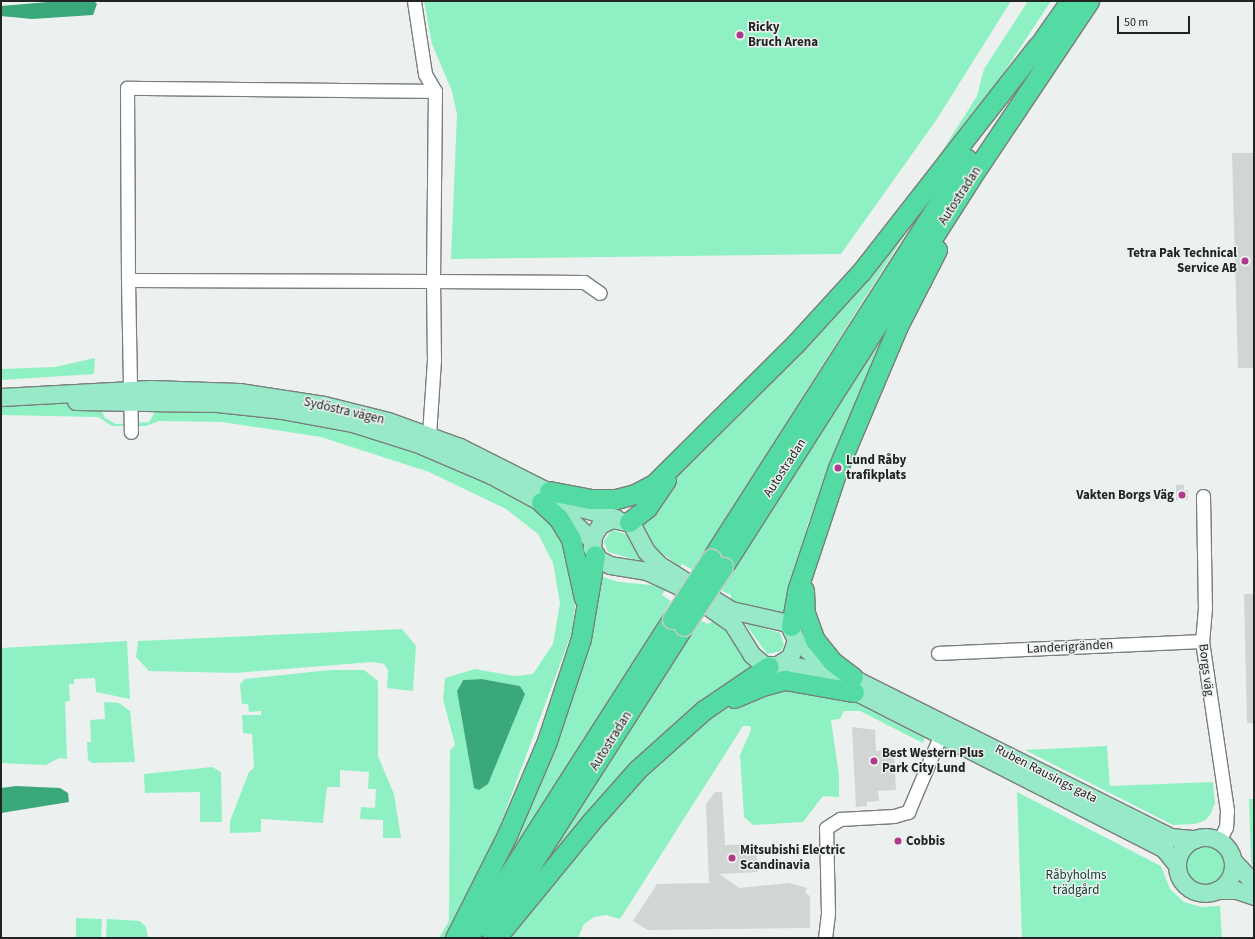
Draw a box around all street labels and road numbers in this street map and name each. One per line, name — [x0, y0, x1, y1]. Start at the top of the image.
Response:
street label: Autostradan — [935, 164, 985, 228]
street label: Sydöstra vägen — [302, 394, 386, 428]
street label: Autostradan — [760, 436, 810, 500]
street label: Landerigränden — [1026, 637, 1114, 657]
street label: Borgs väg — [1195, 643, 1217, 697]
street label: Autostradan — [587, 709, 635, 773]
street label: Ruben Rausings gata — [992, 742, 1100, 806]

